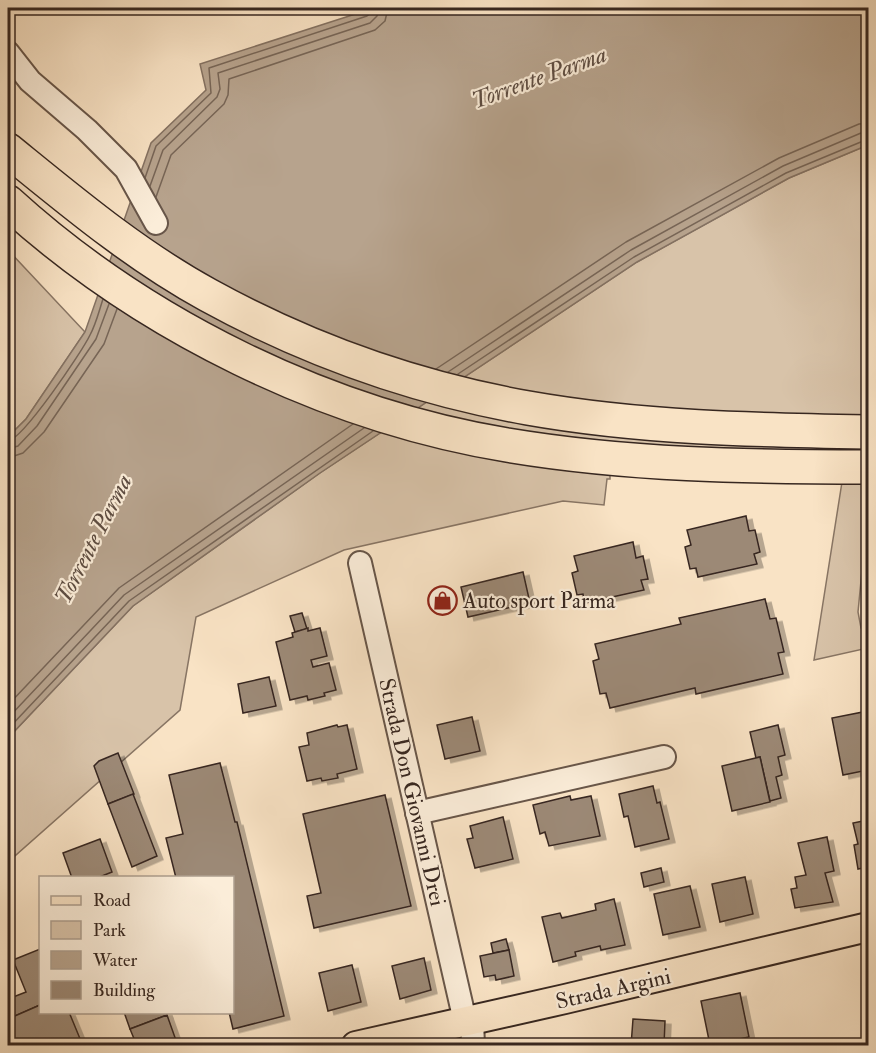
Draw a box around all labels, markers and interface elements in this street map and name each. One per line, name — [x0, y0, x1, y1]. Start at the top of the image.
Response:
water label: Torrente Parma — [467, 39, 611, 116]
water label: Torrente Parma — [48, 469, 139, 609]
shop icon: Auto sport Parma — [426, 584, 458, 616]
place label: Auto sport Parma — [462, 587, 616, 616]
street label: Strada Don Giovanni Drei — [372, 676, 452, 909]
legend — [39, 876, 234, 1014]
text: Road — [93, 889, 131, 912]
text: Park — [93, 919, 126, 942]
text: Water — [92, 949, 137, 972]
street label: Strada Argini — [553, 962, 674, 1016]
text: Building — [93, 979, 156, 1002]

